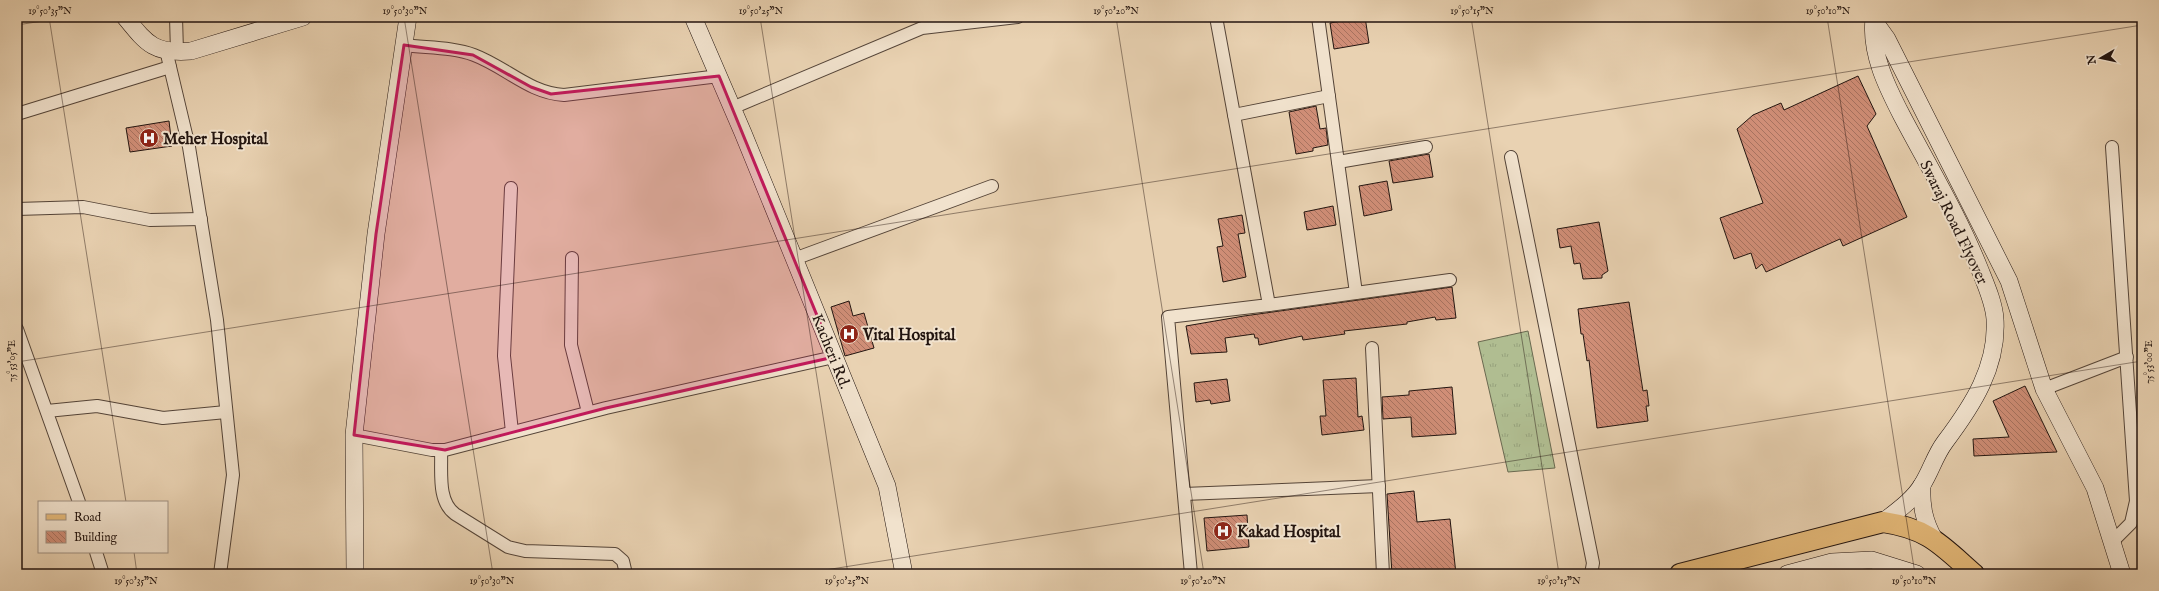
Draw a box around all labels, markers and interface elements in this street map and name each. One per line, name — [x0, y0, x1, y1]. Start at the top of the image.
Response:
text: 19°50'35"N — [28, 5, 72, 18]
text: 19°50'30"N — [383, 5, 428, 18]
text: 19°50'25"N — [739, 5, 784, 18]
text: 19°50'20"N — [1093, 5, 1139, 18]
text: 19°50'15"N — [1450, 5, 1494, 18]
text: 19°50'10"N — [1806, 5, 1851, 18]
north arrow — [2081, 38, 2121, 78]
text: N — [2084, 53, 2100, 66]
hospital icon: Meher Hospital — [138, 127, 160, 149]
place label: Meher Hospital — [163, 130, 268, 150]
street label: Swaraj Road Flyover — [1914, 157, 1992, 288]
street label: Kacheri Rd. — [806, 311, 854, 392]
hospital icon: Vital Hospital — [838, 323, 860, 345]
place label: Vital Hospital — [862, 326, 956, 346]
text: 75°53'05"E — [6, 340, 19, 382]
text: 75°53'00"E — [2143, 340, 2156, 384]
legend — [38, 501, 168, 553]
text: Road — [74, 510, 102, 525]
hospital icon: Kakad Hospital — [1212, 520, 1234, 542]
place label: Kakad Hospital — [1237, 523, 1341, 543]
text: Building — [74, 530, 118, 545]
text: 19°50'35"N — [114, 575, 158, 588]
text: 19°50'30"N — [470, 575, 515, 588]
text: 19°50'25"N — [825, 575, 870, 588]
text: 19°50'20"N — [1180, 575, 1226, 588]
text: 19°50'15"N — [1537, 575, 1581, 588]
text: 19°50'10"N — [1892, 575, 1937, 588]

